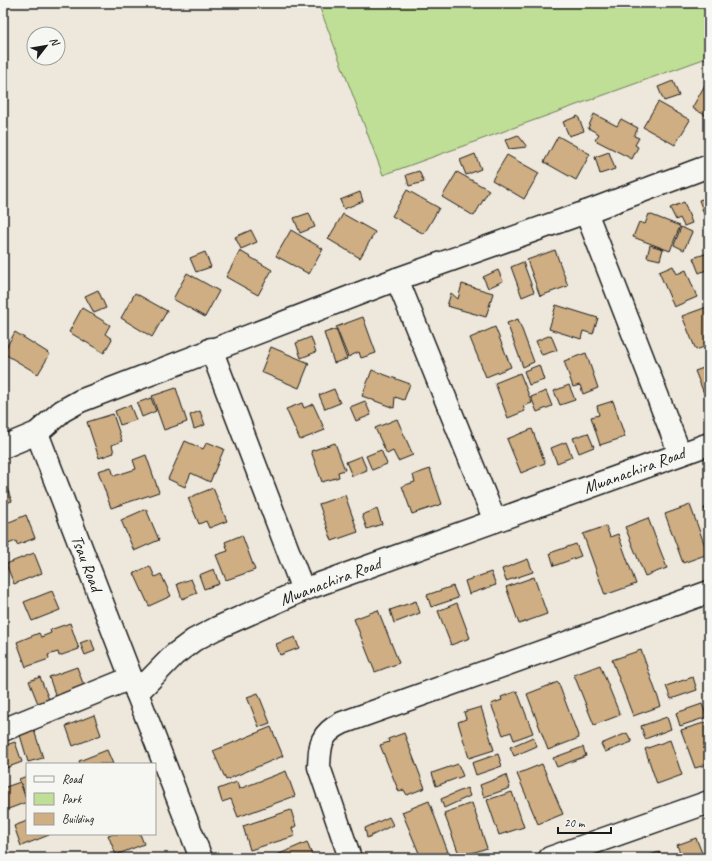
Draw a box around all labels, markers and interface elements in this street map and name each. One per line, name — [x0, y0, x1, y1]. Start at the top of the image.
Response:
north arrow — [26, 26, 66, 66]
text: N — [47, 34, 63, 49]
street label: Mwanachira Road — [580, 442, 690, 499]
street label: Tsau Road — [66, 532, 108, 596]
street label: Mwanachira Road — [277, 552, 386, 610]
legend — [26, 763, 156, 835]
text: Road — [62, 771, 84, 787]
text: Park — [62, 791, 83, 807]
scale bar — [558, 809, 611, 835]
text: Building — [62, 811, 94, 827]
text: 20 m — [564, 815, 586, 831]

